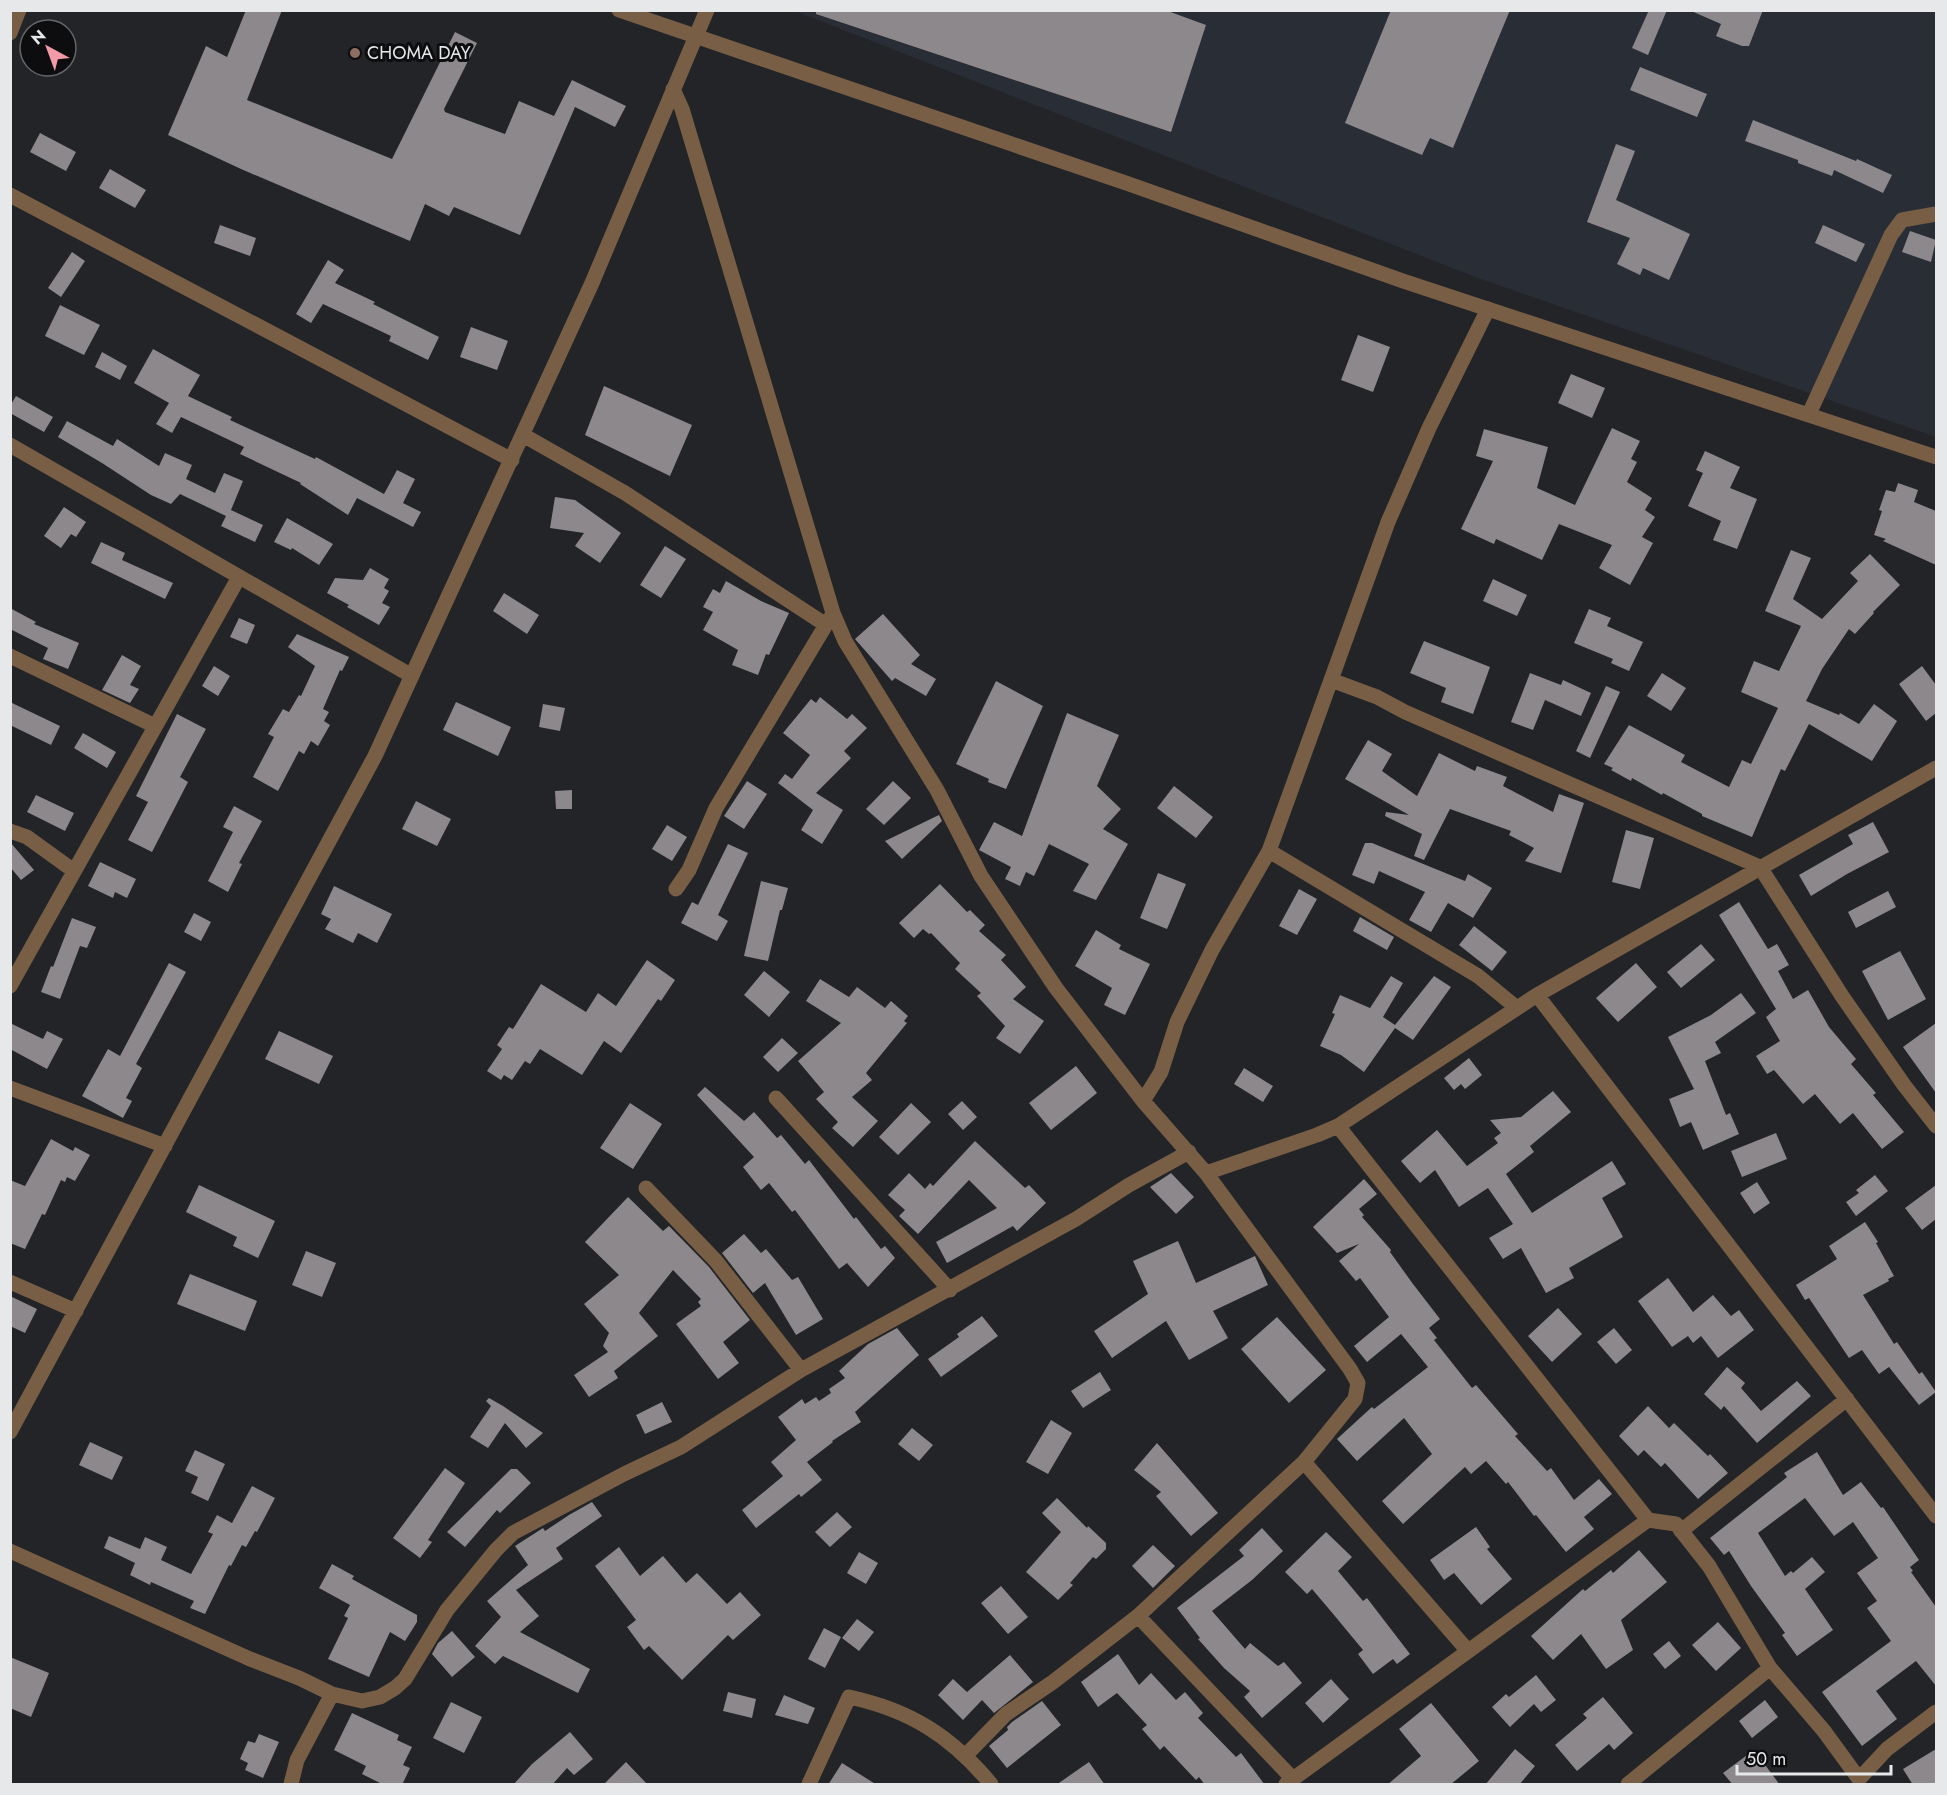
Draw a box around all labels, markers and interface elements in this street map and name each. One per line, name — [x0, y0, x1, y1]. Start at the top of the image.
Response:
north arrow — [18, 18, 78, 78]
text: N — [26, 24, 51, 50]
place label: CHOMA DAY — [367, 40, 472, 66]
marker: CHOMA DAY — [348, 46, 362, 60]
scale bar — [1737, 1738, 1892, 1776]
text: 50 m — [1746, 1746, 1786, 1772]

